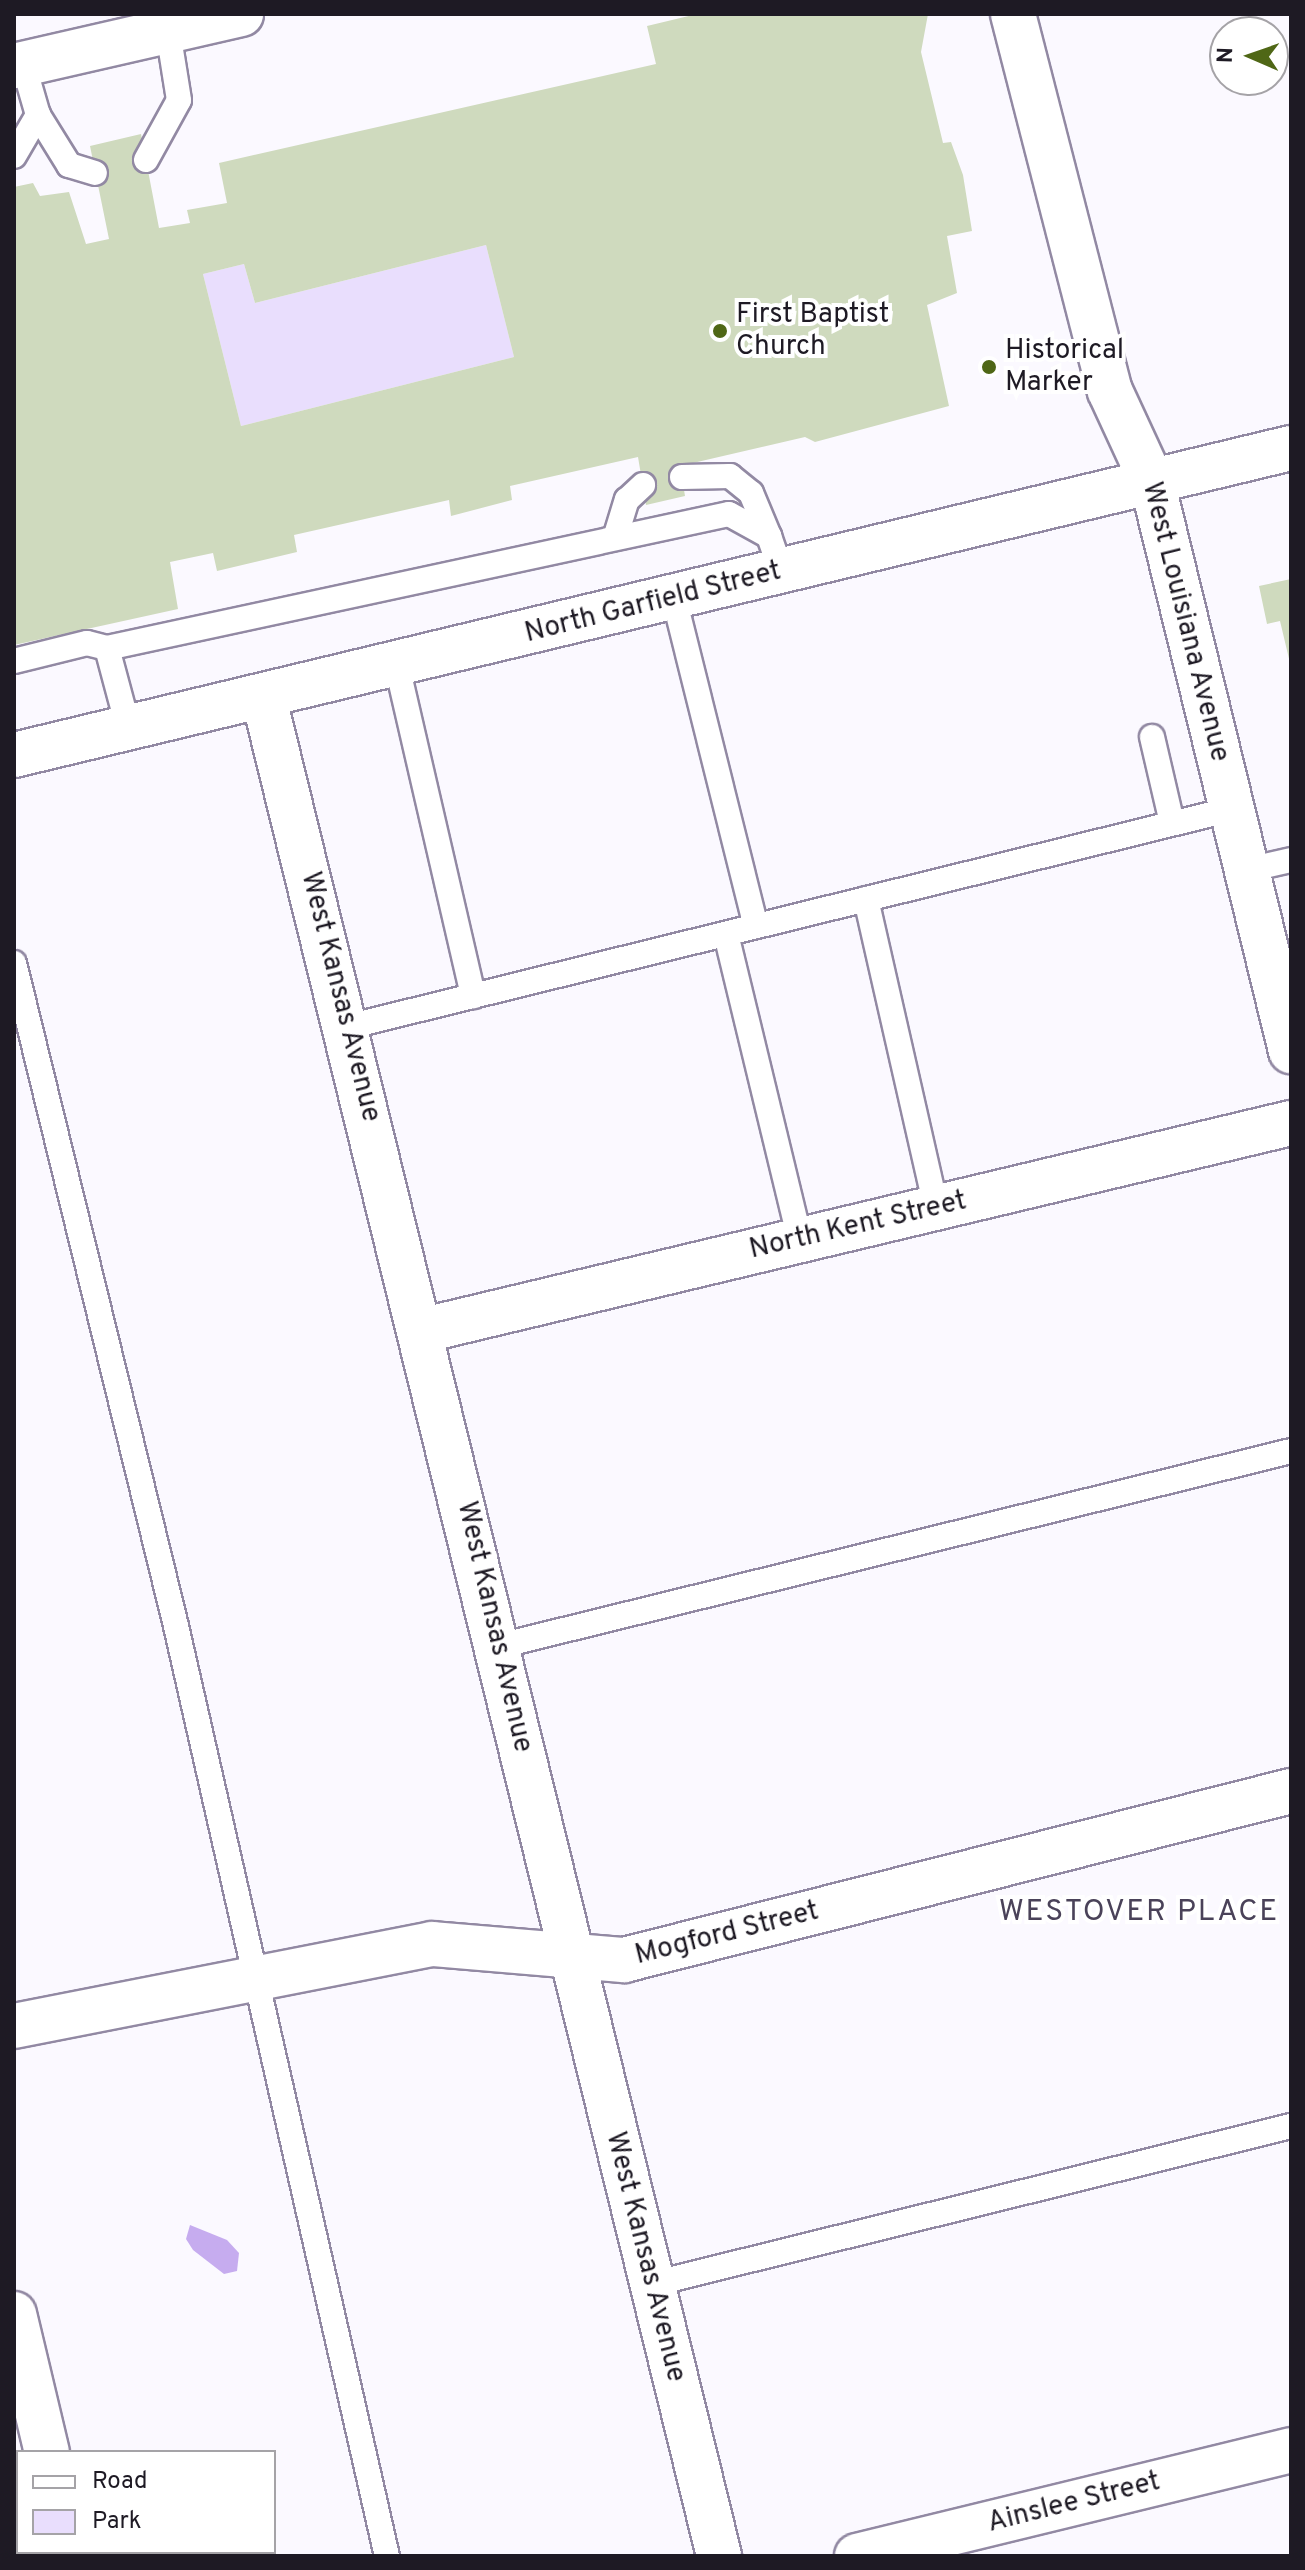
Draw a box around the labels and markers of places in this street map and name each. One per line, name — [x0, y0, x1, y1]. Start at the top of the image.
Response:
place label: First Baptist Church — [736, 298, 889, 364]
marker: First Baptist Church — [711, 322, 729, 340]
place label: Historical Marker — [1005, 334, 1124, 400]
marker: Historical Marker — [980, 358, 998, 376]

